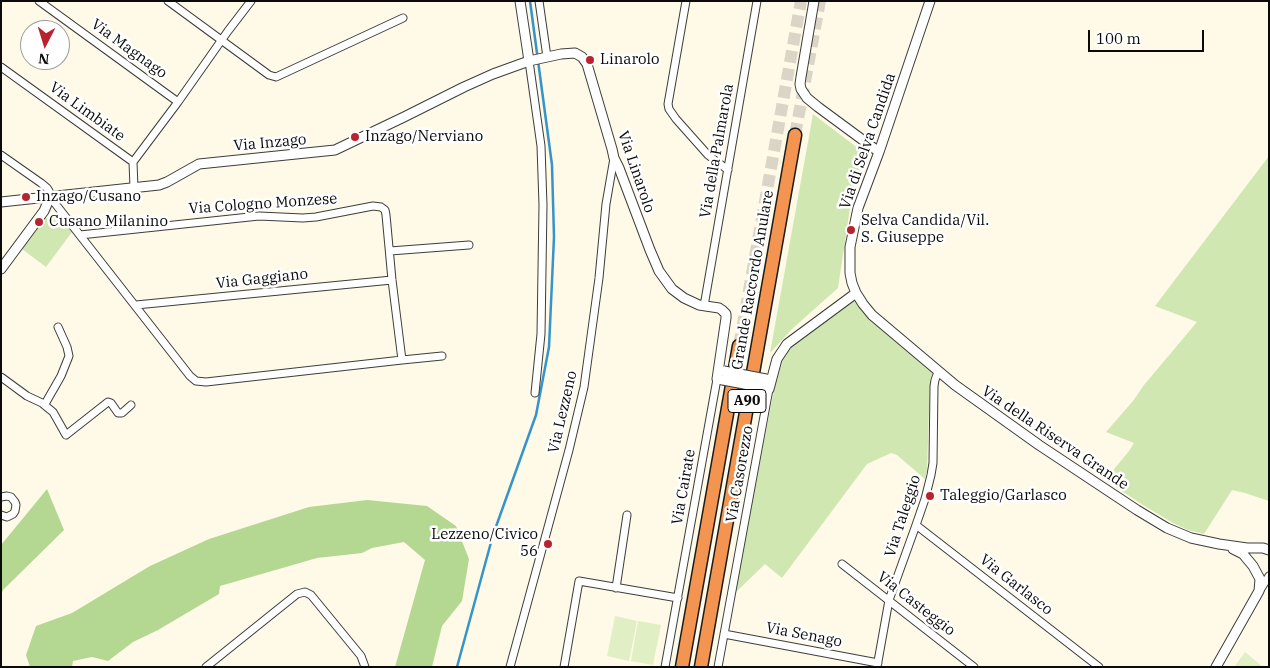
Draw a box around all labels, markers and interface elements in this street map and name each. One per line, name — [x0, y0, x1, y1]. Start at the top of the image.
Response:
street label: Via Magnago — [87, 15, 171, 83]
north arrow — [20, 20, 70, 70]
scale bar — [1090, 20, 1206, 52]
text: 100 m — [1096, 29, 1141, 48]
text: N — [37, 49, 50, 68]
place label: Linarolo — [600, 51, 659, 69]
marker: Linarolo — [584, 54, 596, 66]
street label: Via di Selva Candida — [836, 71, 900, 211]
street label: Via Limbiate — [46, 79, 128, 145]
street label: Via della Palmarola — [696, 82, 738, 220]
place label: Inzago/Nerviano — [365, 128, 483, 146]
street label: Via Linarolo — [614, 129, 658, 215]
street label: Via Inzago — [233, 131, 307, 155]
marker: Inzago/Nerviano — [349, 131, 361, 143]
place label: Inzago/Cusano — [36, 188, 141, 206]
street label: Grande Raccordo Anulare — [728, 189, 778, 371]
street label: Via Cologno Monzese — [188, 190, 338, 218]
marker: Inzago/Cusano — [20, 191, 32, 203]
place label: Selva Candida/Vil. S. Giuseppe — [861, 212, 989, 247]
place label: Cusano Milanino — [49, 213, 168, 231]
marker: Cusano Milanino — [33, 216, 45, 228]
marker: Selva Candida/Vil. S. Giuseppe — [845, 224, 857, 236]
street label: Via Gaggiano — [215, 265, 309, 293]
street label: Via Lezzeno — [545, 369, 581, 455]
street label: Via della Riserva Grande — [978, 382, 1132, 494]
road number: A90 — [728, 390, 766, 412]
street label: Via Casorezzo — [723, 424, 757, 524]
street label: Via Cairate — [668, 448, 700, 526]
street label: Via Taleggio — [881, 473, 925, 559]
place label: Taleggio/Garlasco — [940, 487, 1067, 505]
marker: Taleggio/Garlasco — [924, 490, 936, 502]
place label: Lezzeno/Civico 56 — [431, 526, 538, 561]
marker: Lezzeno/Civico 56 — [542, 538, 554, 550]
street label: Via Garlasco — [976, 551, 1056, 619]
street label: Via Casteggio — [873, 568, 959, 640]
street label: Via Senago — [764, 619, 844, 651]

